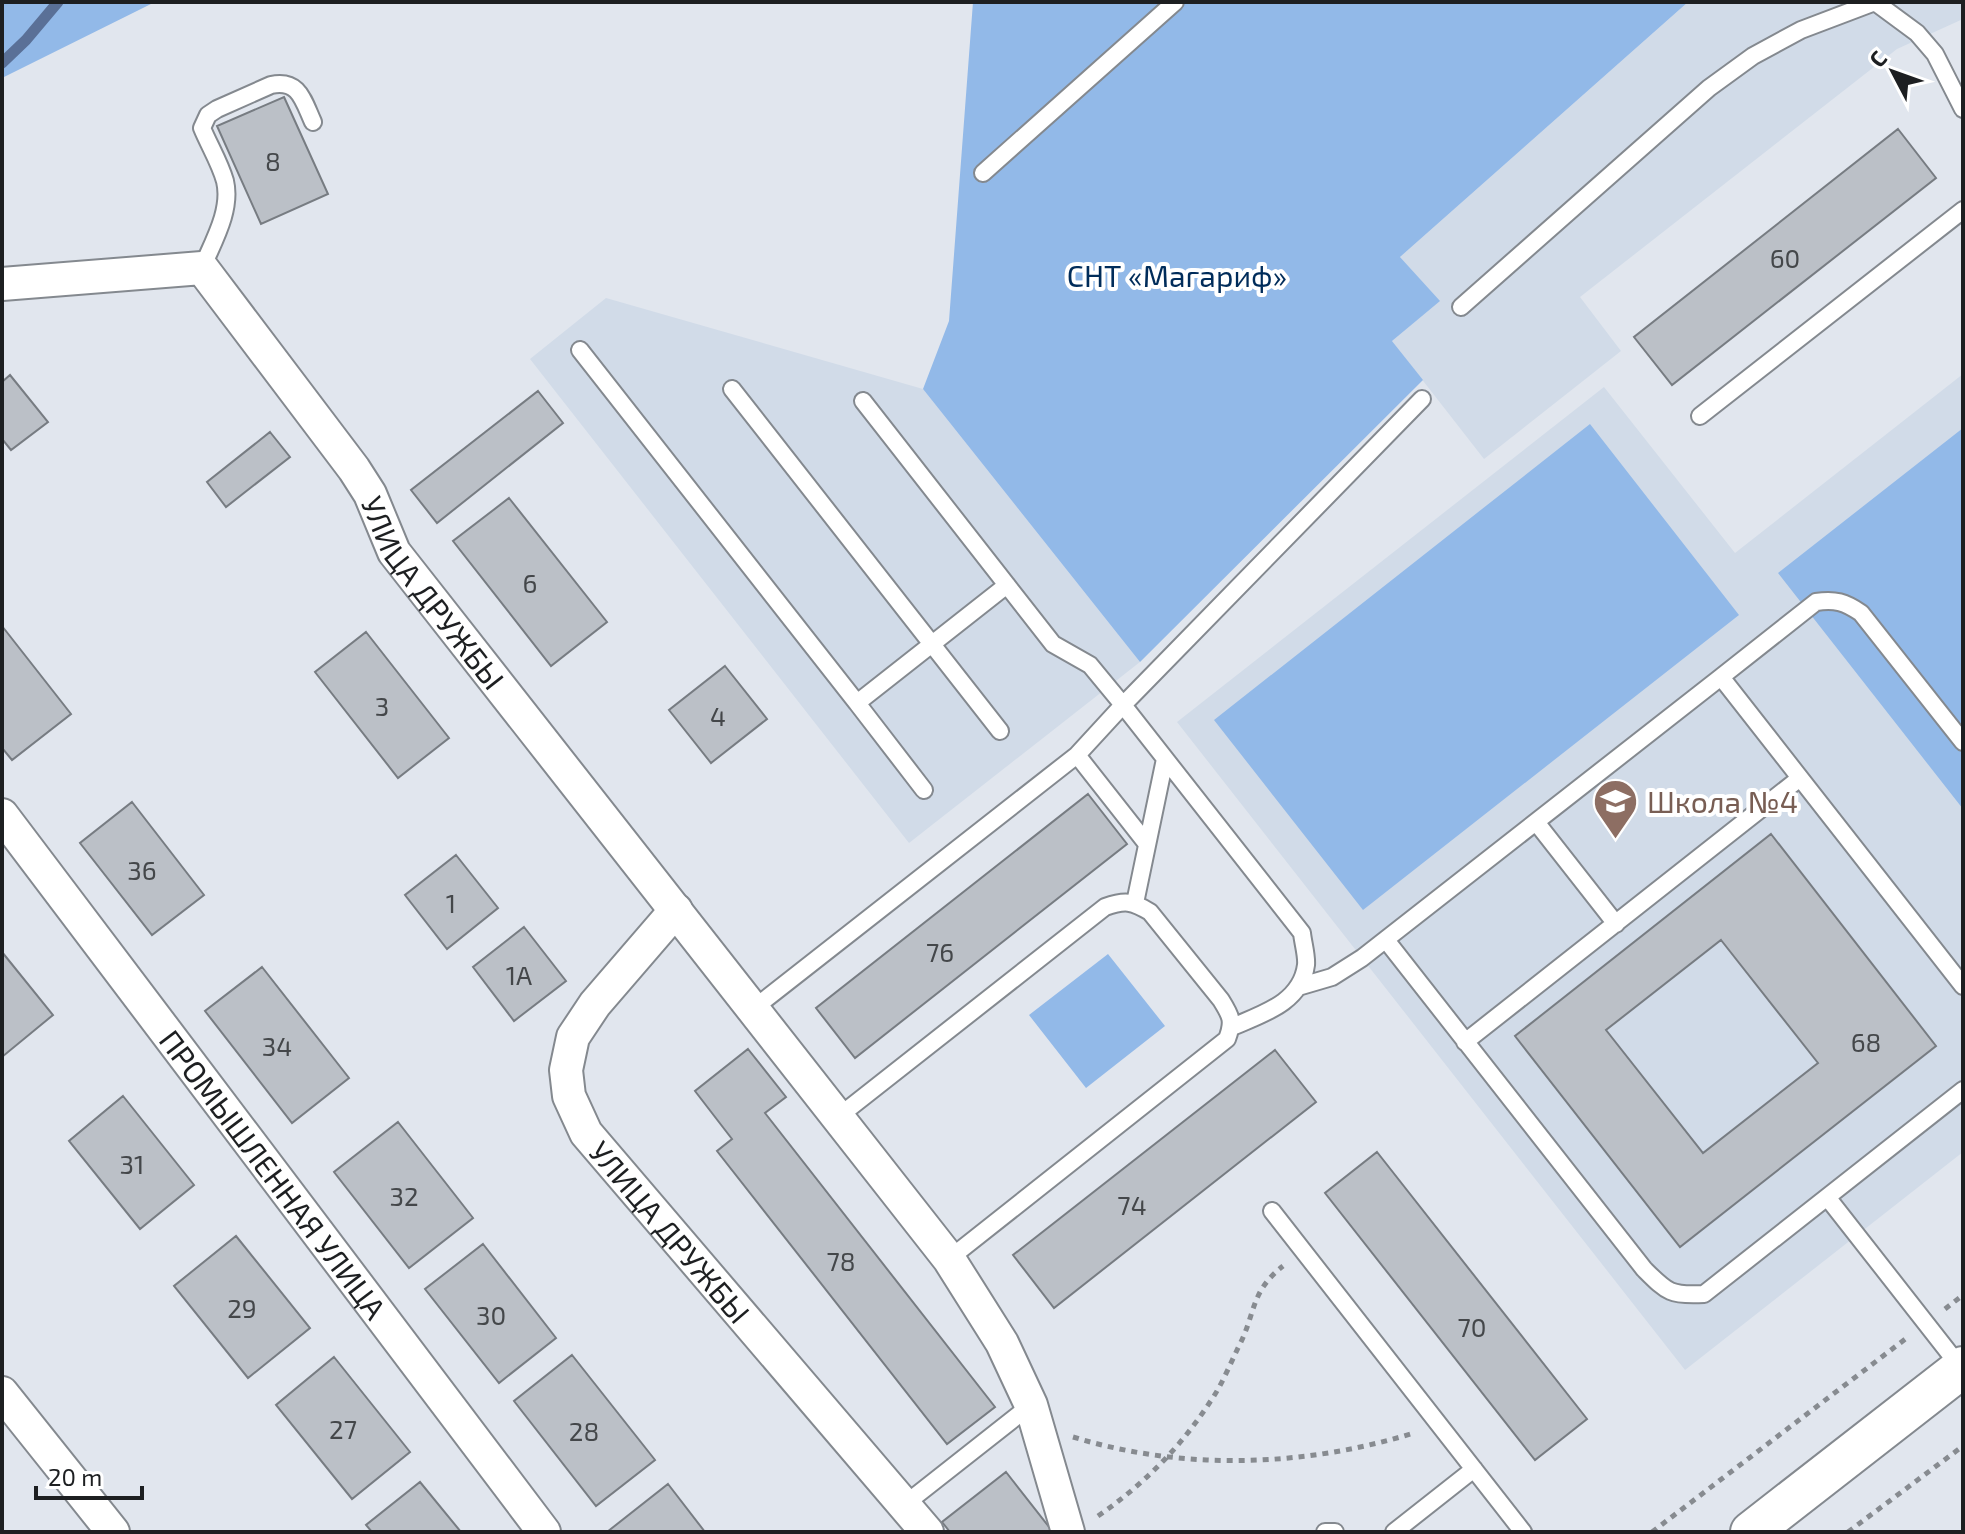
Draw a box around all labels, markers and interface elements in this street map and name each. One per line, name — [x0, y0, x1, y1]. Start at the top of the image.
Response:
north arrow — [1853, 32, 1933, 112]
text: С — [1863, 45, 1891, 72]
house number: 8 — [265, 145, 281, 176]
house number: 60 — [1770, 242, 1800, 273]
park label: СНТ «Магариф» — [1067, 257, 1287, 293]
street label: УЛИЦА ДРУЖБЫ — [355, 491, 512, 696]
house number: 6 — [523, 567, 537, 598]
house number: 3 — [375, 690, 389, 721]
house number: 4 — [710, 700, 726, 731]
school or university icon: Школа №4 — [1592, 777, 1640, 840]
place label: Школа №4 — [1647, 783, 1798, 819]
house number: 36 — [127, 854, 157, 885]
house number: 1 — [446, 887, 456, 918]
house number: 76 — [926, 936, 954, 967]
house number: 1А — [506, 959, 532, 990]
street label: ПРОМЫШЛЕННАЯ УЛИЦА — [153, 1022, 394, 1326]
house number: 68 — [1851, 1026, 1881, 1057]
house number: 34 — [262, 1030, 292, 1061]
street label: УЛИЦА ДРУЖБЫ — [582, 1133, 758, 1330]
house number: 31 — [120, 1148, 144, 1179]
house number: 32 — [389, 1180, 419, 1211]
house number: 74 — [1117, 1189, 1147, 1220]
house number: 78 — [826, 1245, 856, 1276]
house number: 29 — [227, 1292, 257, 1323]
house number: 30 — [476, 1299, 506, 1330]
house number: 70 — [1458, 1311, 1487, 1342]
house number: 27 — [329, 1413, 357, 1444]
house number: 28 — [569, 1415, 599, 1446]
scale bar — [36, 1450, 142, 1500]
text: 20 m — [48, 1462, 102, 1491]

